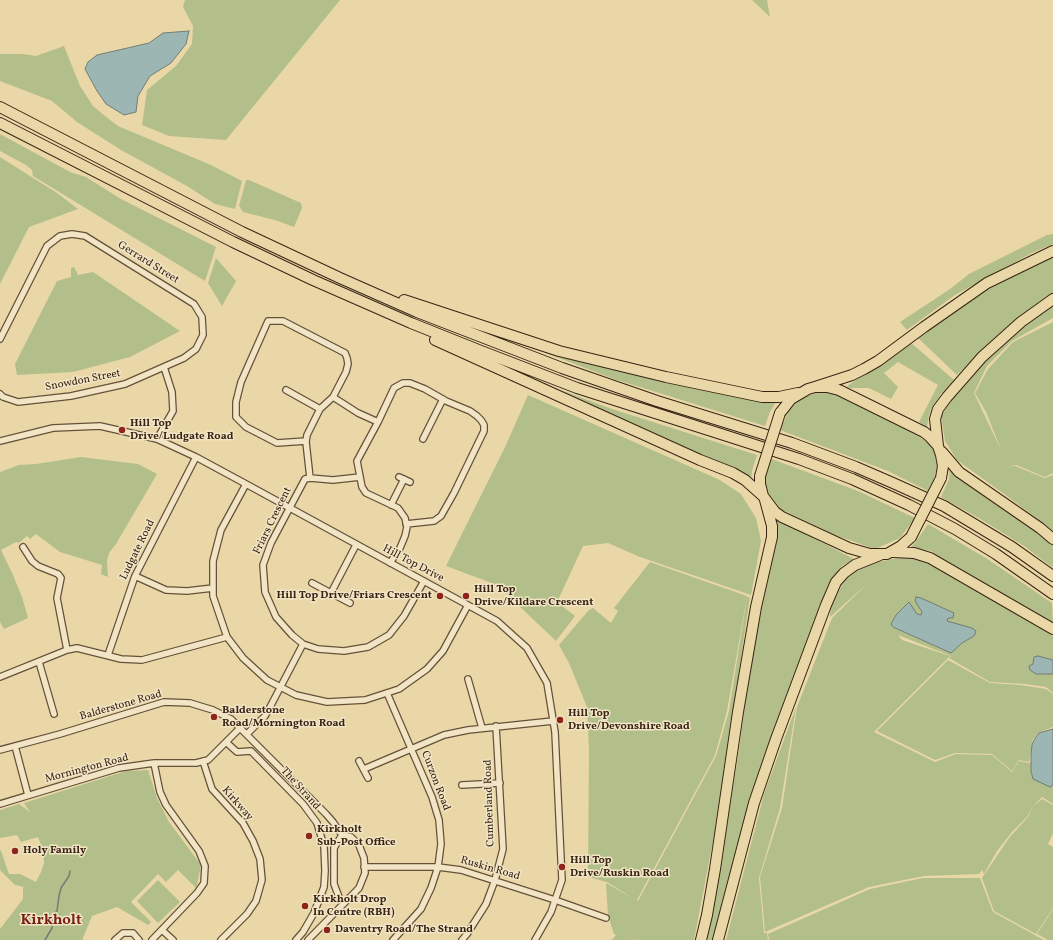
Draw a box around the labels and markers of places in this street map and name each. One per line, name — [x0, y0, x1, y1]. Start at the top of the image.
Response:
place label: Hill Top Drive/Ludgate Road — [130, 417, 233, 443]
marker: Hill Top Drive/Ludgate Road — [117, 425, 127, 435]
place label: Hill Top Drive/Kildare Crescent — [474, 583, 593, 609]
place label: Hill Top Drive/Friars Crescent — [277, 589, 432, 603]
marker: Hill Top Drive/Friars Crescent — [435, 591, 445, 601]
marker: Hill Top Drive/Kildare Crescent — [461, 591, 471, 601]
place label: Balderstone Road/Mornington Road — [222, 704, 345, 730]
place label: Hill Top Drive/Devonshire Road — [568, 707, 690, 733]
marker: Balderstone Road/Mornington Road — [209, 712, 219, 722]
marker: Hill Top Drive/Devonshire Road — [555, 715, 565, 725]
place label: Kirkholt Sub-Post Office — [317, 823, 396, 849]
marker: Kirkholt Sub-Post Office — [304, 831, 314, 841]
place label: Holy Family — [23, 844, 86, 858]
marker: Holy Family — [10, 846, 20, 856]
place label: Hill Top Drive/Ruskin Road — [570, 854, 669, 880]
marker: Hill Top Drive/Ruskin Road — [557, 862, 567, 872]
place label: Kirkholt Drop In Centre (RBH) — [313, 893, 394, 919]
marker: Kirkholt Drop In Centre (RBH) — [300, 901, 310, 911]
place label: Daventry Road/The Strand — [335, 923, 473, 937]
marker: Daventry Road/The Strand — [322, 925, 332, 935]

